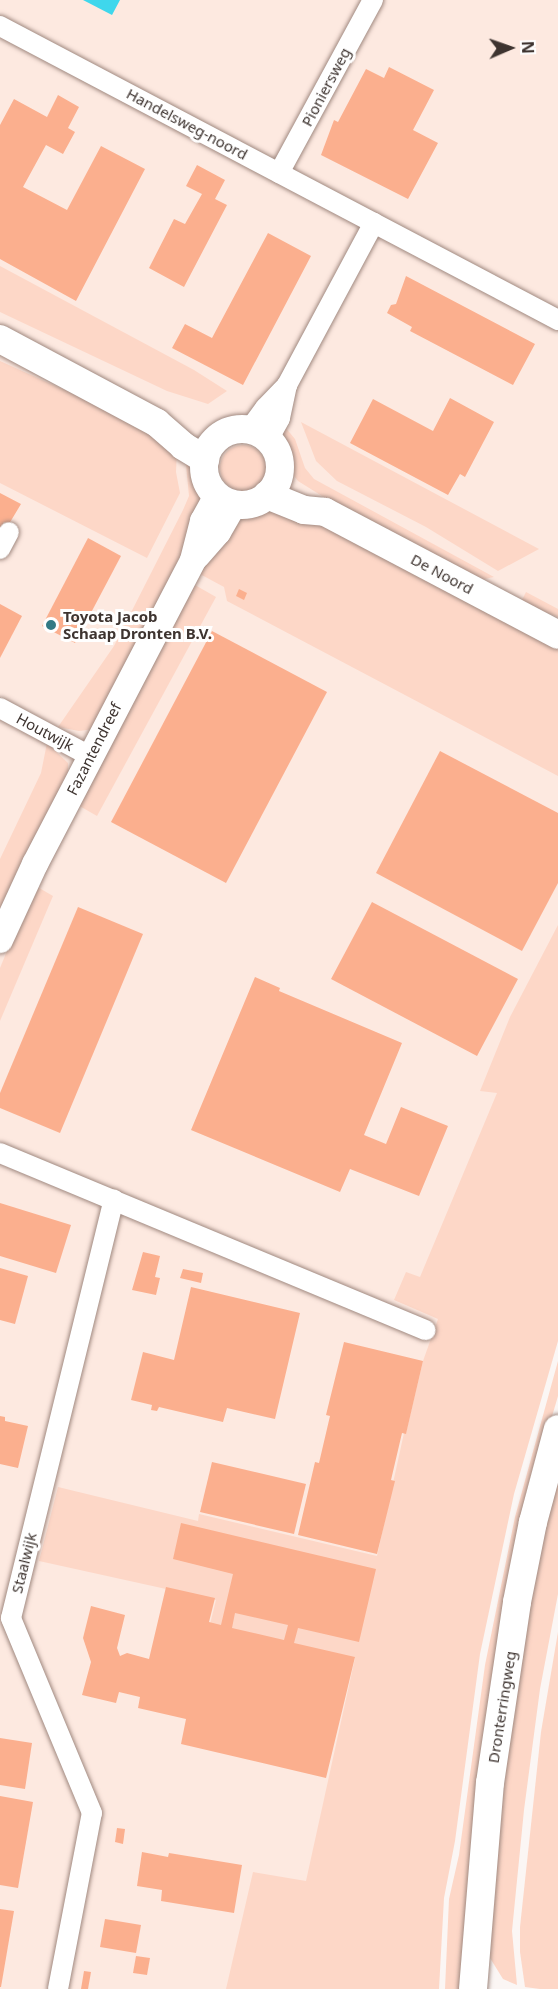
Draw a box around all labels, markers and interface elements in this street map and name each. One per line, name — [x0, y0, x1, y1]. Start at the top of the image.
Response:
north arrow — [480, 18, 540, 78]
text: N — [517, 40, 539, 54]
street label: Pioniersweg — [298, 45, 354, 129]
street label: Handelsweg-noord — [123, 85, 251, 163]
street label: De Noord — [408, 550, 476, 598]
place label: Toyota Jacob Schaap Dronten B.V. — [63, 607, 212, 642]
marker: Toyota Jacob Schaap Dronten B.V. — [44, 618, 58, 632]
street label: Fazantendreef — [63, 700, 125, 798]
street label: Houtwijk — [13, 709, 77, 755]
street label: Staalwijk — [8, 1531, 40, 1595]
street label: Dronterringweg — [484, 1650, 520, 1764]

